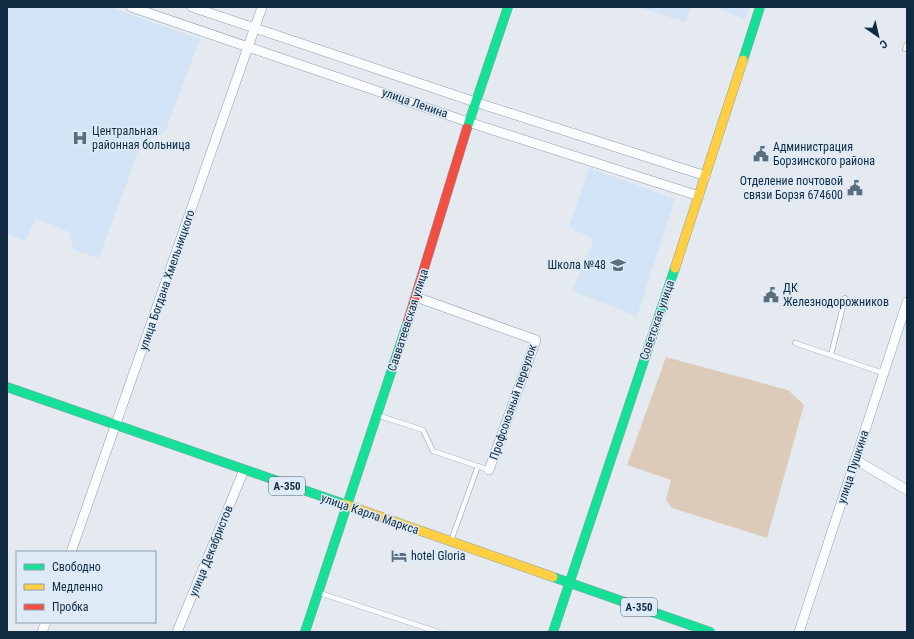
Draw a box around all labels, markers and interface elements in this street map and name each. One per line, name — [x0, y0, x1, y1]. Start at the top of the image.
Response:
north arrow — [858, 16, 898, 56]
text: С — [877, 37, 890, 51]
street label: улица Ленина — [380, 85, 450, 121]
place label: Центральная районная больница — [92, 124, 190, 152]
hospital icon: Центральная районная больница — [71, 129, 89, 147]
place label: Администрация Борзинского района — [773, 140, 875, 168]
public building icon: Администрация Борзинского района — [752, 145, 770, 163]
place label: Отделение почтовой связи Борзя 674600 — [740, 174, 843, 202]
public building icon: Отделение почтовой связи Борзя 674600 — [846, 179, 864, 197]
street label: улица Богдана Хмельницкого — [136, 208, 198, 352]
school or university icon: Школа №48 — [609, 256, 627, 274]
place label: Школа №48 — [548, 258, 606, 272]
street label: Савватеевская улица — [385, 267, 431, 373]
street label: Советская улица — [637, 278, 677, 362]
place label: ДК Железнодорожников — [783, 281, 889, 309]
public building icon: ДК Железнодорожников — [762, 286, 780, 304]
street label: Профсоюзный переулок — [487, 342, 539, 462]
street label: улица Пушкина — [835, 428, 872, 506]
road number: А-350 — [269, 477, 305, 495]
street label: улица Карла Маркса — [319, 491, 421, 537]
street label: улица Декабристов — [186, 503, 236, 599]
hotel icon: hotel Gloria — [390, 547, 408, 565]
place label: hotel Gloria — [411, 549, 466, 563]
legend — [16, 551, 156, 623]
text: Свободно — [52, 560, 101, 574]
text: Медленно — [52, 580, 103, 594]
road number: А-350 — [621, 598, 657, 616]
text: Пробка — [52, 600, 89, 614]

